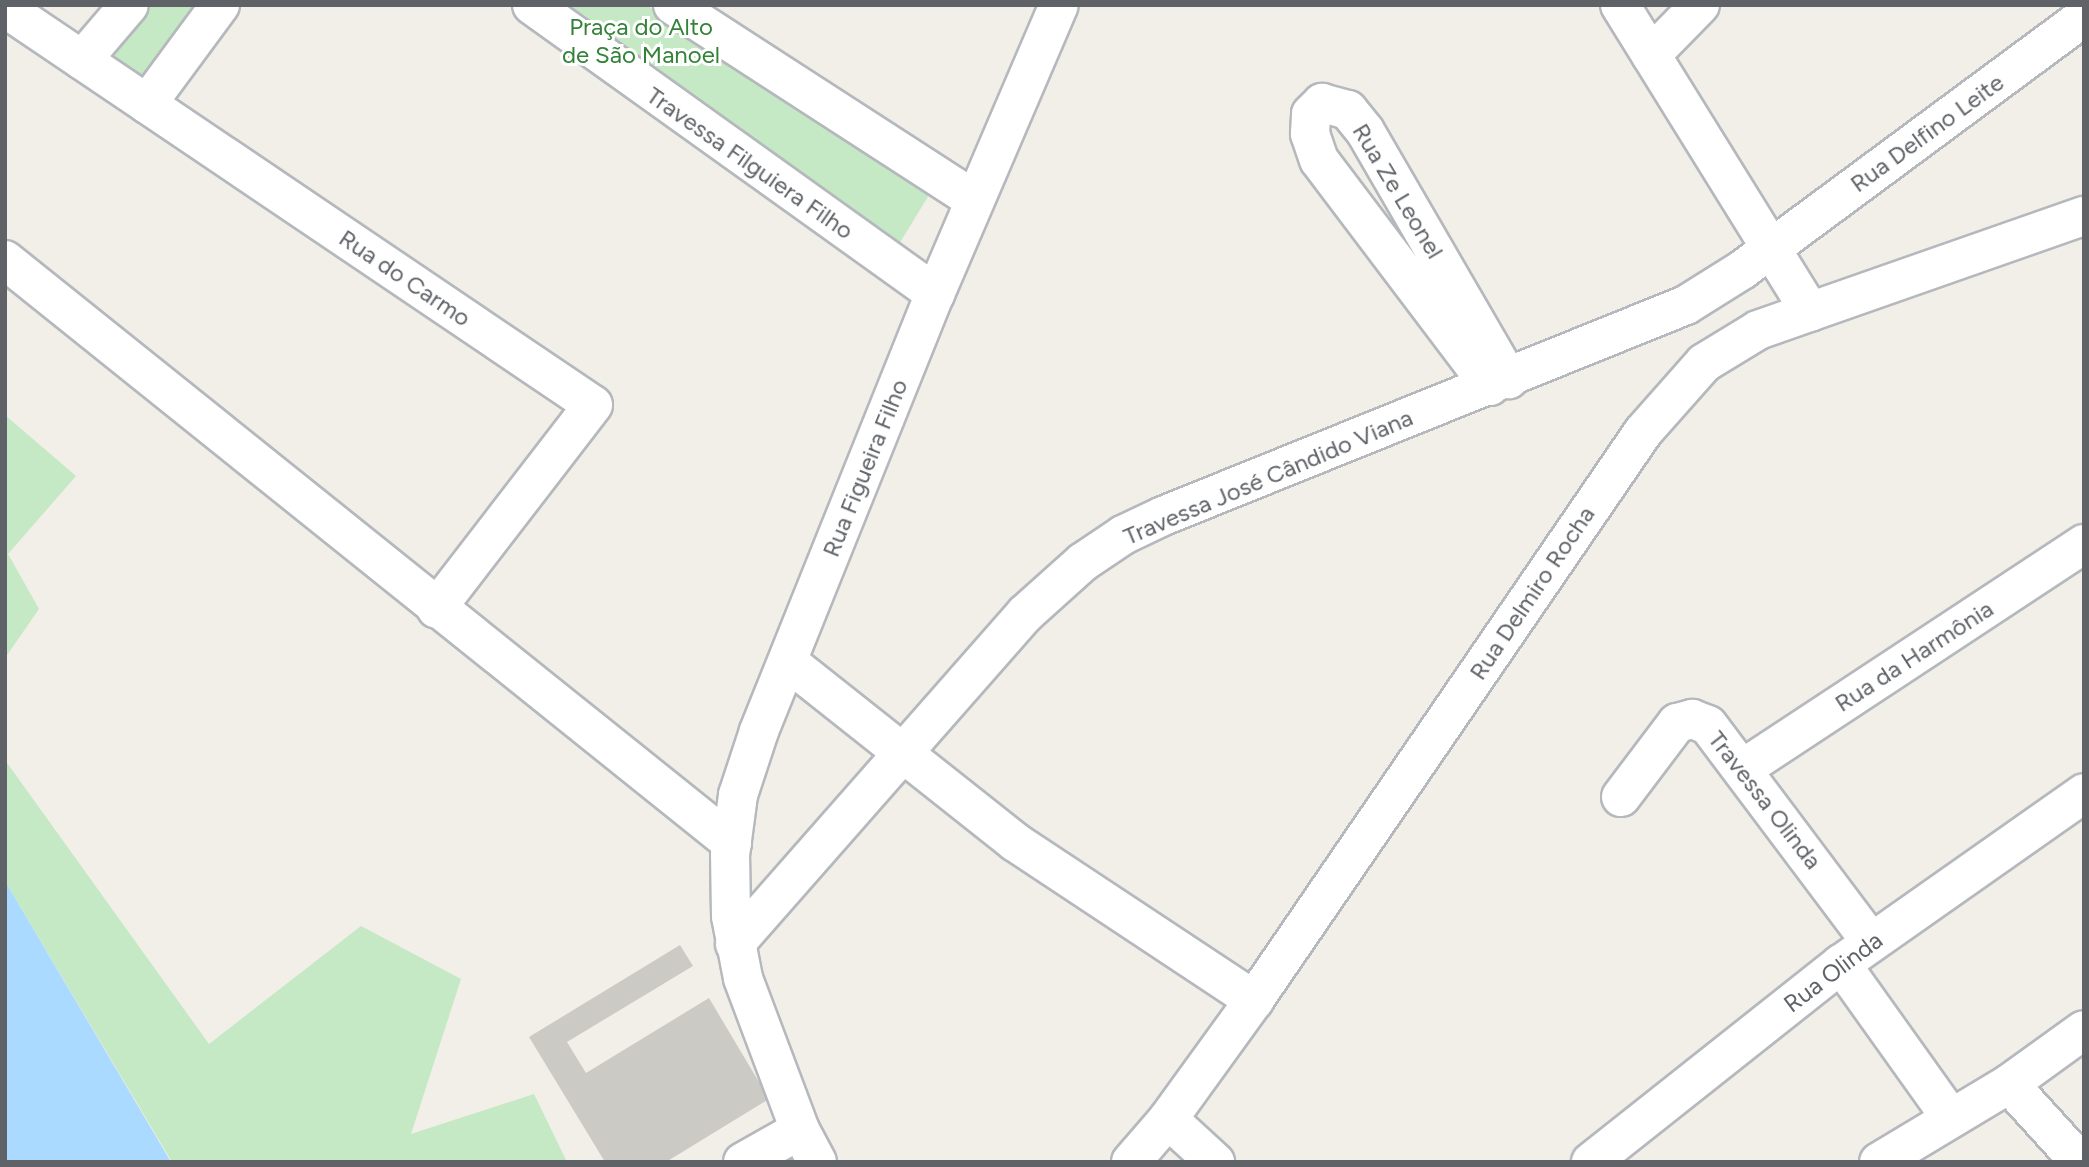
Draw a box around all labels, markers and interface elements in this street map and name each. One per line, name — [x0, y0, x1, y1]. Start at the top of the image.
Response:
park label: Praça do Alto de São Manoel — [562, 13, 720, 69]
street label: Rua Delfino Leite — [1845, 68, 2009, 198]
street label: Travessa Filguiera Filho — [641, 81, 859, 245]
street label: Rua Ze Leonel — [1346, 118, 1450, 264]
street label: Rua do Carmo — [334, 223, 476, 333]
street label: Rua Figueira Filho — [816, 375, 914, 561]
street label: Travessa José Cândido Viana — [1119, 403, 1417, 551]
street label: Rua Delmiro Rocha — [1463, 501, 1601, 685]
street label: Rua da Harmônia — [1830, 594, 1998, 718]
street label: Travessa Olinda — [1702, 725, 1828, 875]
street label: Rua Olinda — [1778, 926, 1888, 1018]

